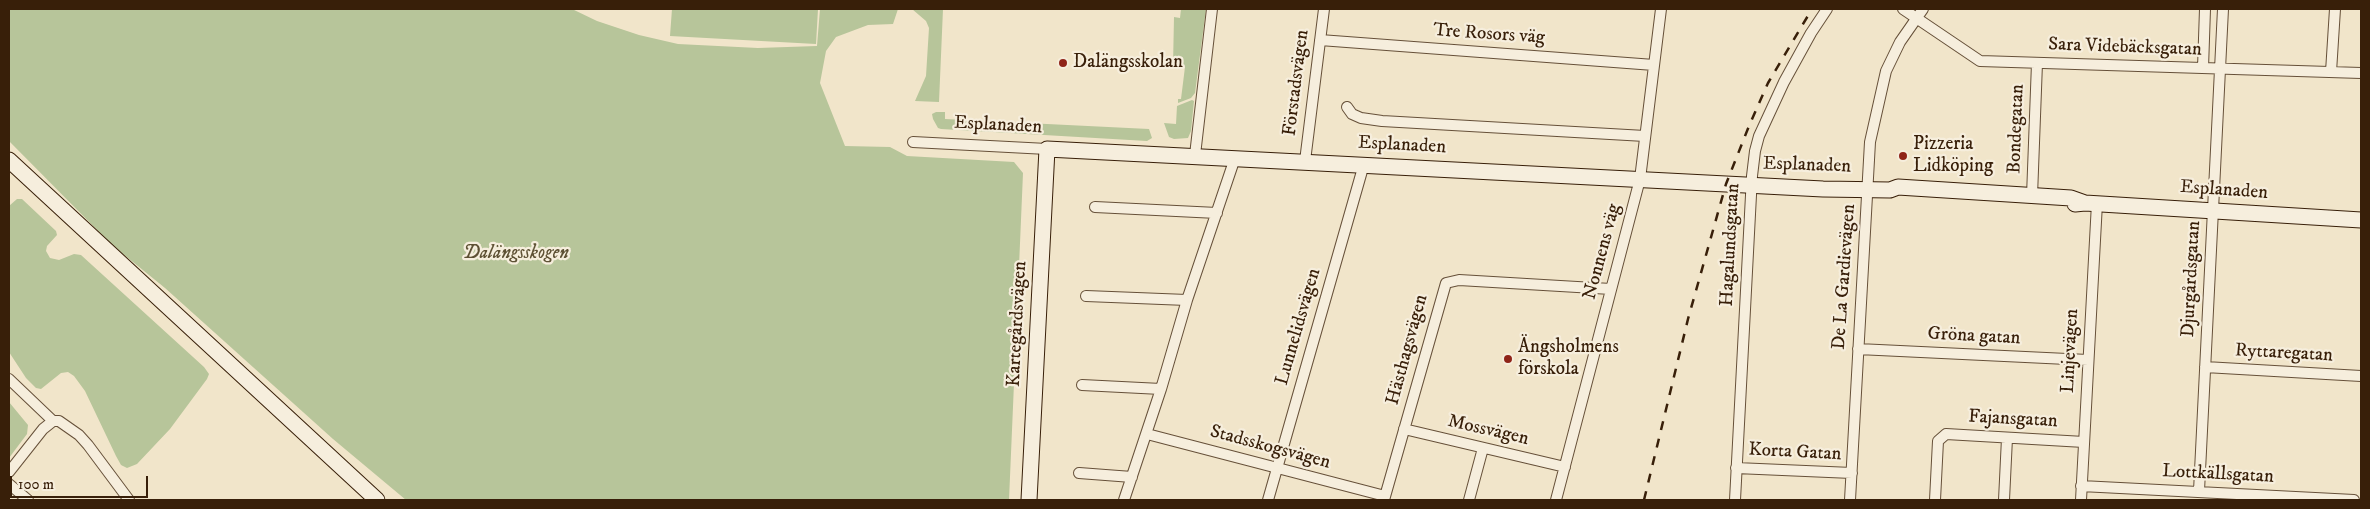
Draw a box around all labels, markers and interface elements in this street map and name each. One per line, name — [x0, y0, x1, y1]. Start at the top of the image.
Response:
street label: Tre Rosors väg — [1432, 20, 1546, 50]
street label: Förstadsvägen — [1279, 28, 1315, 138]
street label: Sara Videbäcksgatan — [2048, 34, 2202, 62]
place label: Dalängsskolan — [1073, 52, 1183, 74]
marker: Dalängsskolan — [1057, 57, 1069, 69]
street label: Bondegatan — [2004, 84, 2030, 174]
street label: Esplanaden — [953, 112, 1043, 140]
street label: Esplanaden — [1357, 132, 1447, 160]
place label: Pizzeria Lidköping — [1913, 134, 1993, 178]
marker: Pizzeria Lidköping — [1897, 150, 1909, 162]
street label: Esplanaden — [1762, 153, 1852, 179]
street label: Esplanaden — [2179, 177, 2269, 205]
street label: Hagalundsgatan — [1716, 183, 1746, 307]
street label: Nonnens väg — [1579, 202, 1627, 302]
street label: De La Gardievägen — [1829, 203, 1861, 351]
street label: Djurgårdsgatan — [2178, 220, 2206, 338]
park label: Dalängsskogen — [463, 243, 569, 265]
street label: Kartegårdsvägen — [1003, 260, 1033, 388]
street label: Lunnelidsvägen — [1271, 266, 1327, 388]
street label: Hästhagsvägen — [1382, 292, 1434, 408]
street label: Linjevägen — [2057, 308, 2085, 394]
street label: Gröna gatan — [1927, 323, 2021, 351]
place label: Ängsholmens förskola — [1518, 337, 1619, 381]
street label: Ryttaregatan — [2234, 340, 2334, 368]
marker: Ängsholmens förskola — [1502, 353, 1514, 365]
street label: Fajansgatan — [1968, 406, 2058, 434]
street label: Mossvägen — [1445, 411, 1531, 451]
street label: Stadsskogsvägen — [1207, 421, 1333, 475]
street label: Korta Gatan — [1748, 439, 1842, 467]
street label: Lottkällsgatan — [2162, 461, 2274, 489]
scale bar — [12, 466, 150, 498]
text: 100 m — [18, 475, 54, 494]

